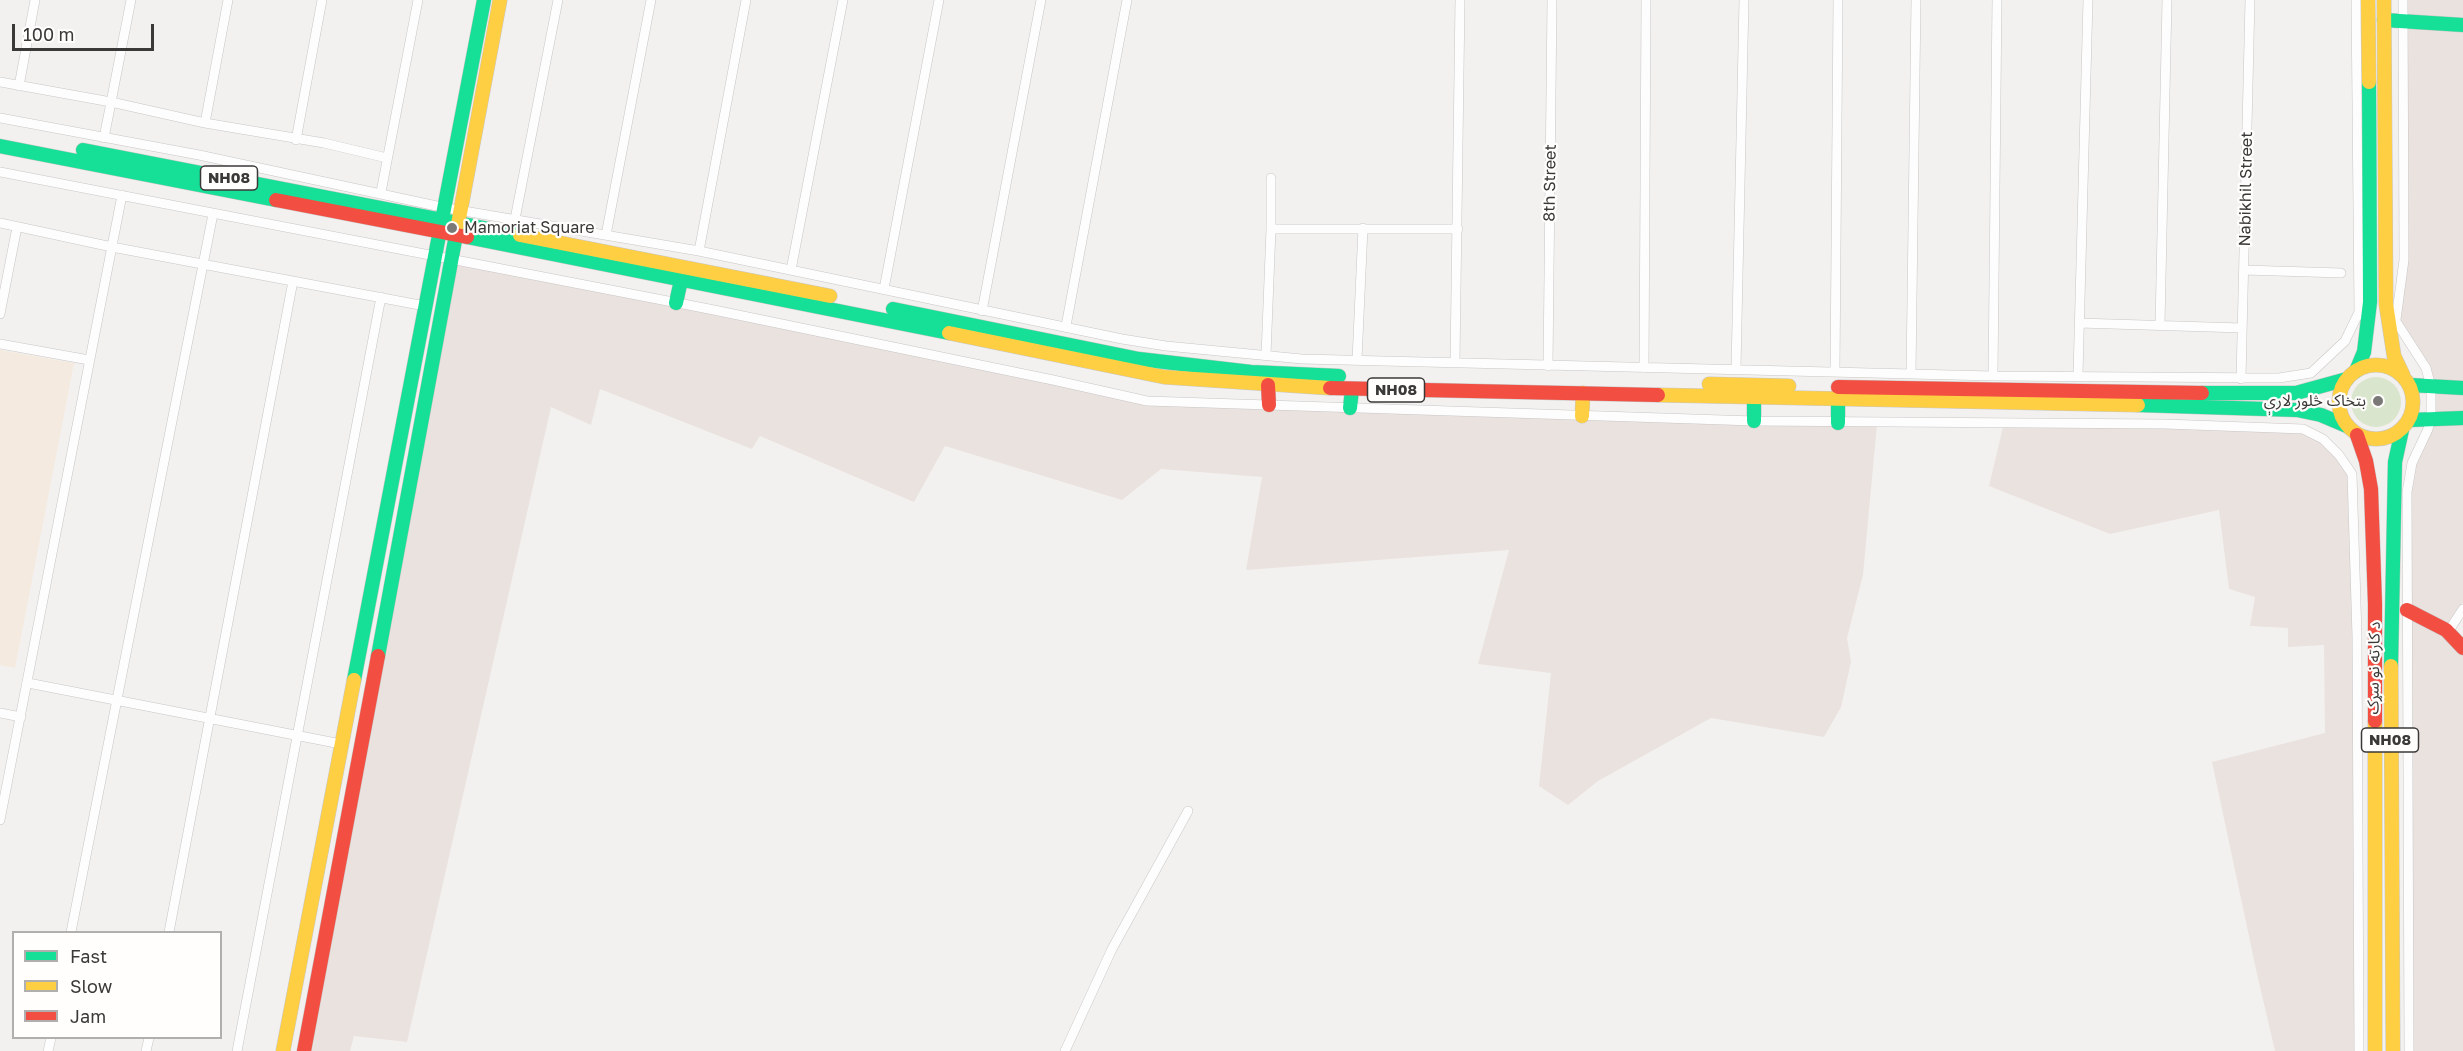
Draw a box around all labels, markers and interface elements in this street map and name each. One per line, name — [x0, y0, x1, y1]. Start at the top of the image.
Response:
scale bar — [15, 12, 158, 50]
text: 100 m — [23, 23, 74, 45]
street label: Nabikhil Street — [2235, 131, 2257, 247]
street label: 8th Street — [1540, 144, 1560, 222]
road number: NH08 — [200, 166, 258, 190]
place label: Mamoriat Square — [464, 218, 595, 238]
marker: Mamoriat Square — [445, 221, 459, 235]
road number: NH08 — [1368, 378, 1424, 402]
place label: بتخاک څلور لارې — [2264, 391, 2366, 411]
marker: بتخاک څلور لارې — [2371, 394, 2385, 408]
street label: د کارته نو سړک — [2364, 621, 2384, 715]
road number: NH08 — [2362, 728, 2418, 752]
legend — [12, 931, 222, 1039]
text: Fast — [70, 945, 107, 967]
text: Slow — [70, 975, 112, 997]
text: Jam — [70, 1005, 106, 1027]

